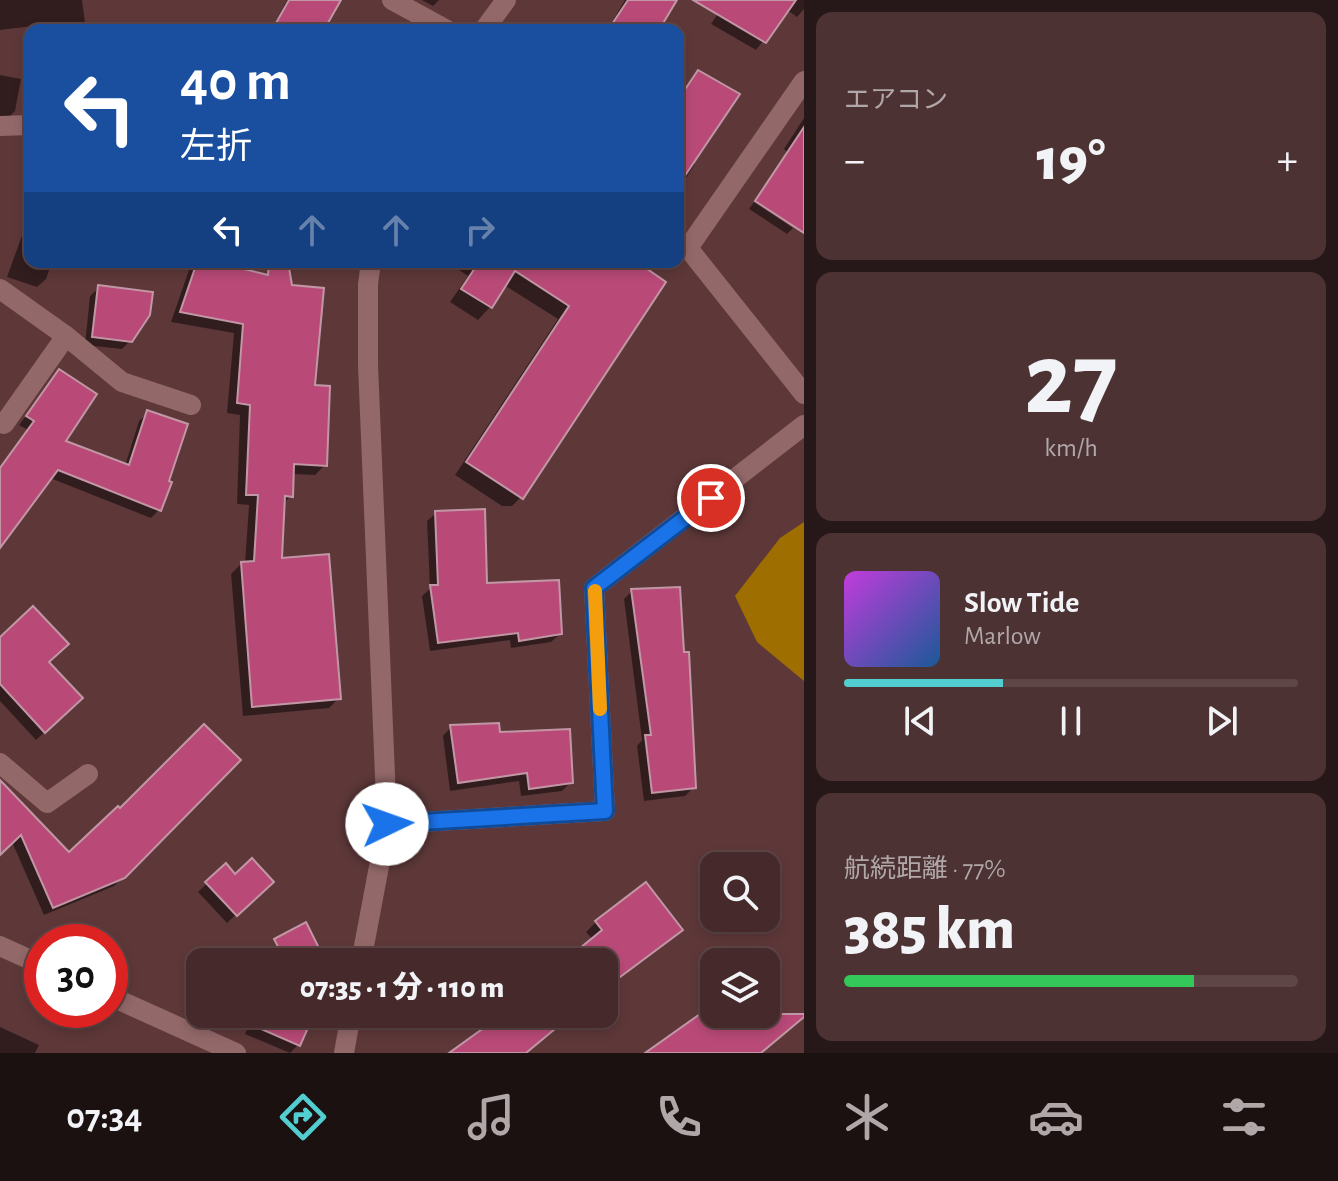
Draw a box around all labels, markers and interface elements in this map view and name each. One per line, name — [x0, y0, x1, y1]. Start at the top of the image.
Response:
text: 40 m — [180, 54, 291, 110]
icon: left — [48, 56, 152, 160]
text: エアコン — [844, 87, 948, 113]
text: 左折 — [180, 129, 252, 165]
text: 19° — [1037, 131, 1105, 191]
text: − — [844, 139, 865, 183]
text: + — [1277, 139, 1298, 183]
icon: left — [206, 208, 250, 252]
icon: ahead — [290, 208, 334, 252]
icon: ahead — [374, 208, 418, 252]
icon: right — [458, 208, 502, 252]
text: 27 — [1024, 329, 1118, 433]
text: km/h — [1044, 435, 1098, 461]
pin — [677, 464, 745, 532]
icon: arrive — [689, 476, 733, 520]
text: Slow Tide — [964, 588, 1079, 618]
text: Marlow — [964, 623, 1041, 649]
icon: previous — [898, 699, 942, 743]
icon: pause — [1049, 699, 1093, 743]
icon: next — [1200, 699, 1244, 743]
position arrow — [345, 782, 429, 866]
map controls — [700, 852, 780, 1028]
button: search — [700, 852, 780, 932]
text: 航続距離 · 77% — [844, 856, 1006, 882]
text: 385 km — [844, 900, 1015, 960]
speed limit sign: 30 — [24, 924, 128, 1028]
button: layers — [700, 948, 780, 1028]
text: 07:35 · 1 分 · 110 m — [300, 973, 504, 1003]
icon: directions — [275, 1089, 331, 1145]
icon: music — [463, 1089, 519, 1145]
icon: phone — [651, 1089, 707, 1145]
icon: climate — [839, 1089, 895, 1145]
icon: car — [1028, 1089, 1084, 1145]
icon: filters — [1216, 1089, 1272, 1145]
text: 07:34 — [66, 1099, 142, 1135]

